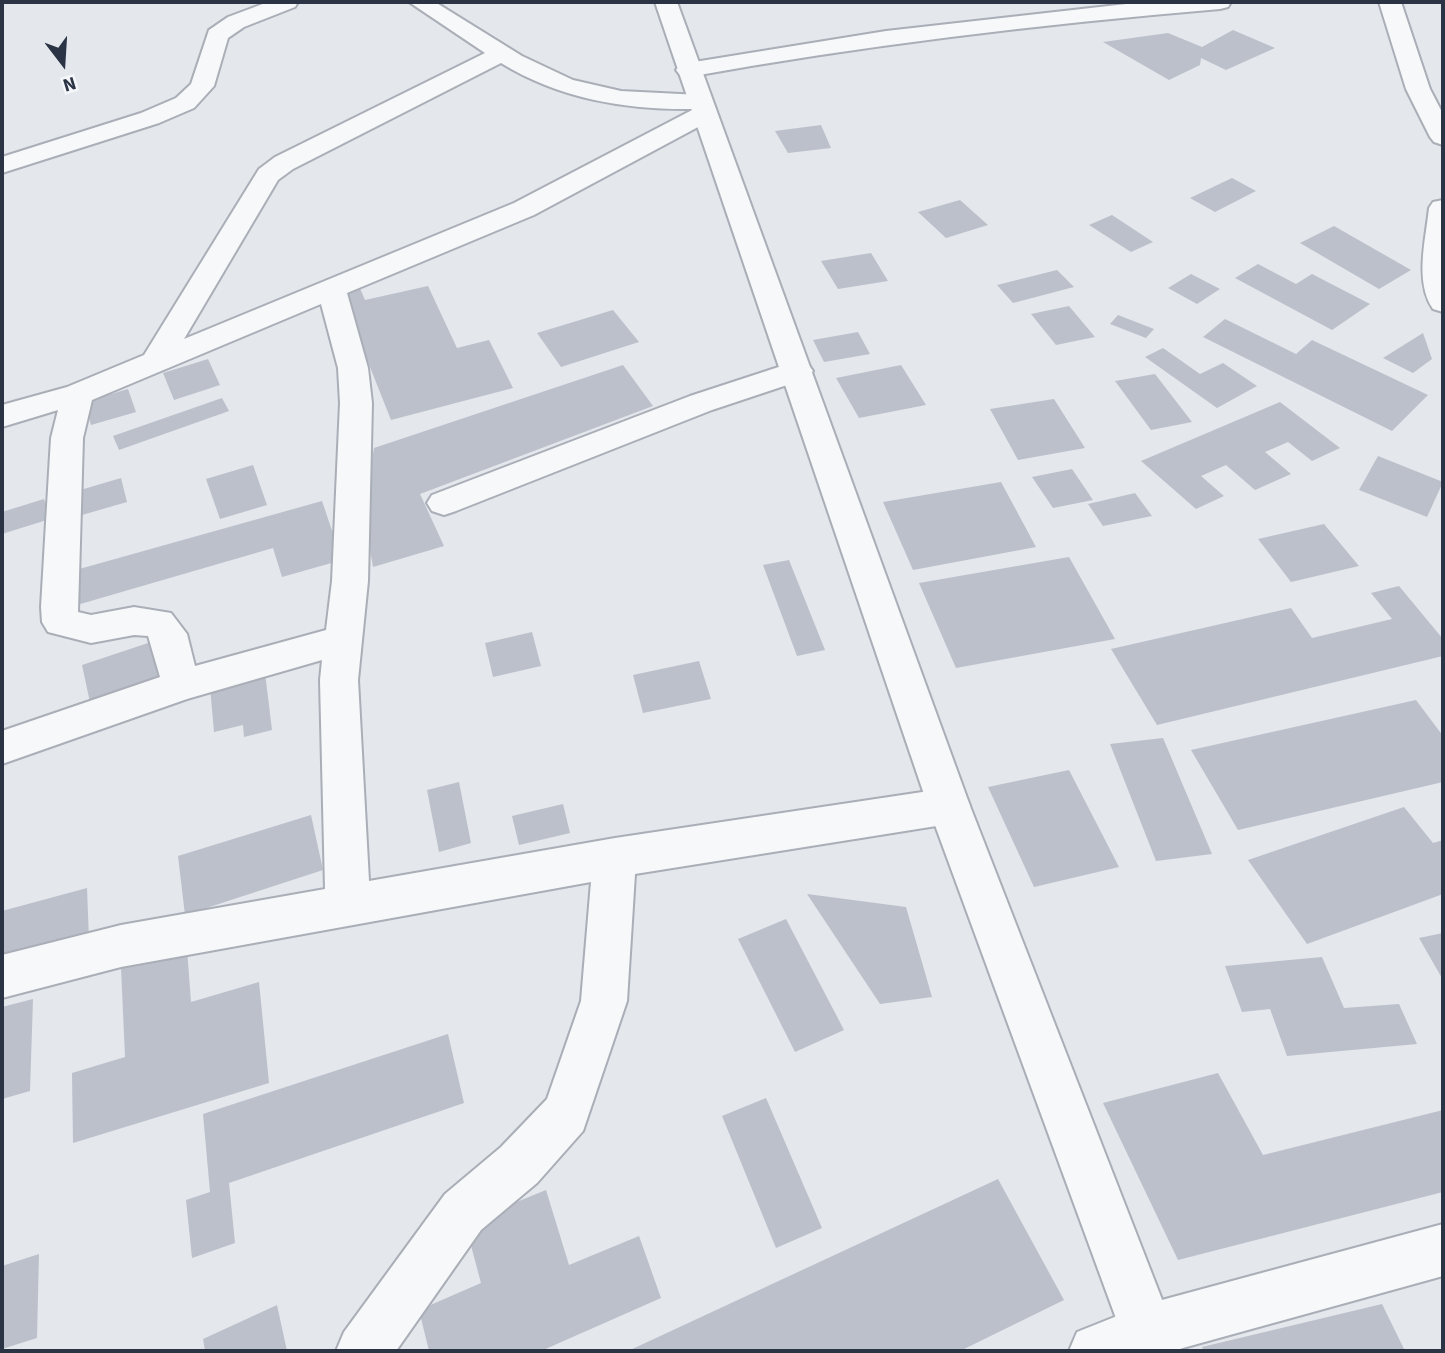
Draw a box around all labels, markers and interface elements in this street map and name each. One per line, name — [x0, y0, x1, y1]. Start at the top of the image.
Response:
north arrow — [28, 28, 98, 98]
text: N — [59, 69, 79, 98]

